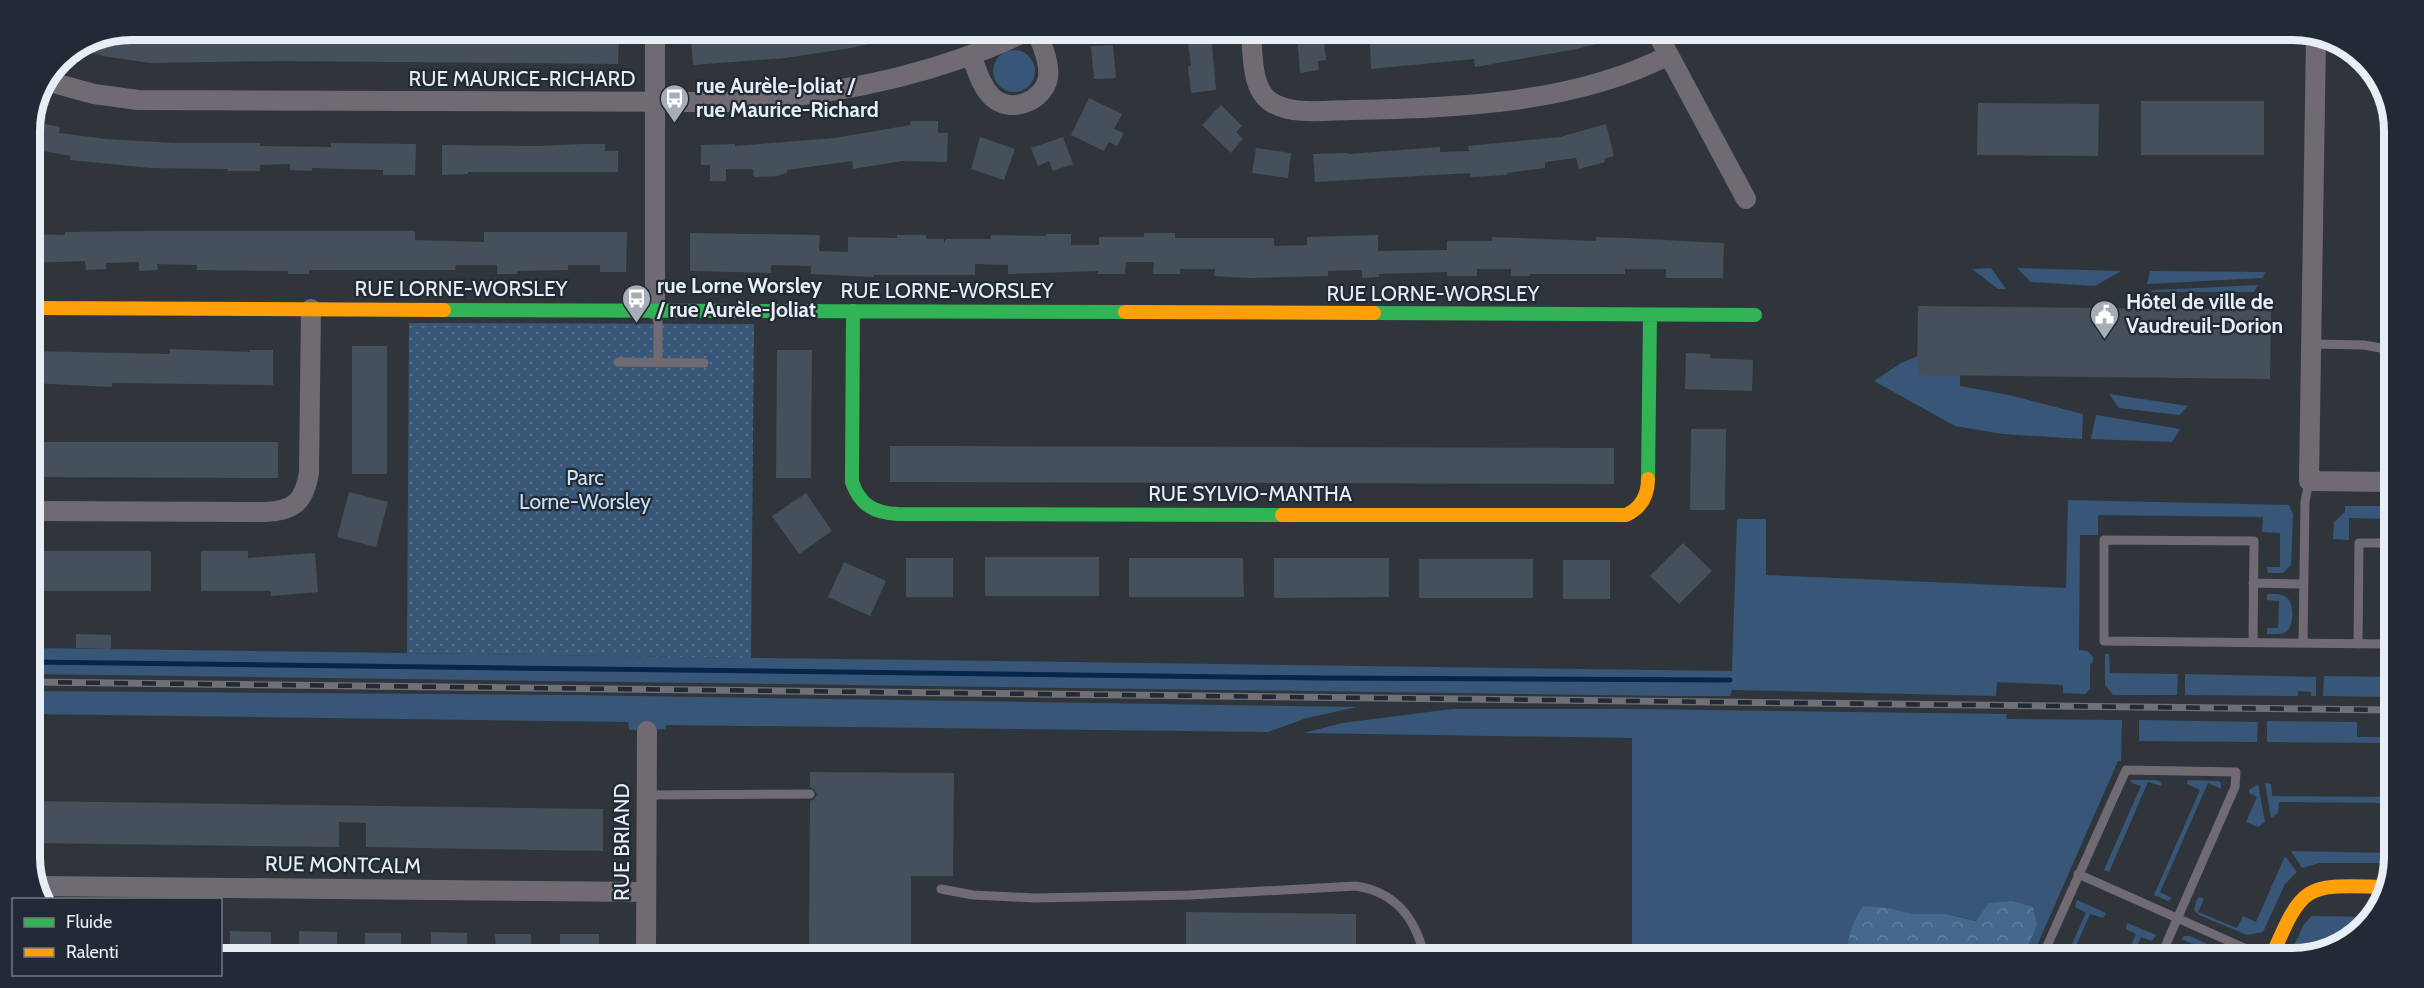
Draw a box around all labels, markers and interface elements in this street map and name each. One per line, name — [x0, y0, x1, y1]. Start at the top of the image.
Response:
street label: RUE MAURICE-RICHARD — [409, 66, 635, 91]
place label: rue Aurèle-Joliat / rue Maurice-Richard — [696, 73, 879, 122]
bus stop icon: rue Aurèle-Joliat / rue Maurice-Richard — [659, 82, 691, 124]
place label: rue Lorne Worsley / rue Aurèle-Joliat — [656, 273, 823, 322]
street label: RUE LORNE-WORSLEY — [355, 276, 569, 301]
street label: RUE LORNE-WORSLEY — [841, 278, 1055, 303]
street label: RUE LORNE-WORSLEY — [1327, 281, 1541, 306]
bus stop icon: rue Lorne Worsley / rue Aurèle-Joliat — [620, 282, 652, 324]
place label: Hôtel de ville de Vaudreuil-Dorion — [2126, 289, 2283, 338]
public building icon: Hôtel de ville de Vaudreuil-Dorion — [2089, 298, 2121, 340]
park label: Parc Lorne-Worsley — [519, 465, 651, 514]
street label: RUE SYLVIO-MANTHA — [1148, 481, 1352, 506]
street label: RUE BRIAND — [609, 783, 634, 901]
street label: RUE MONTCALM — [265, 851, 421, 878]
legend — [12, 898, 222, 976]
text: Fluide — [66, 911, 112, 933]
text: Ralenti — [66, 941, 119, 963]

